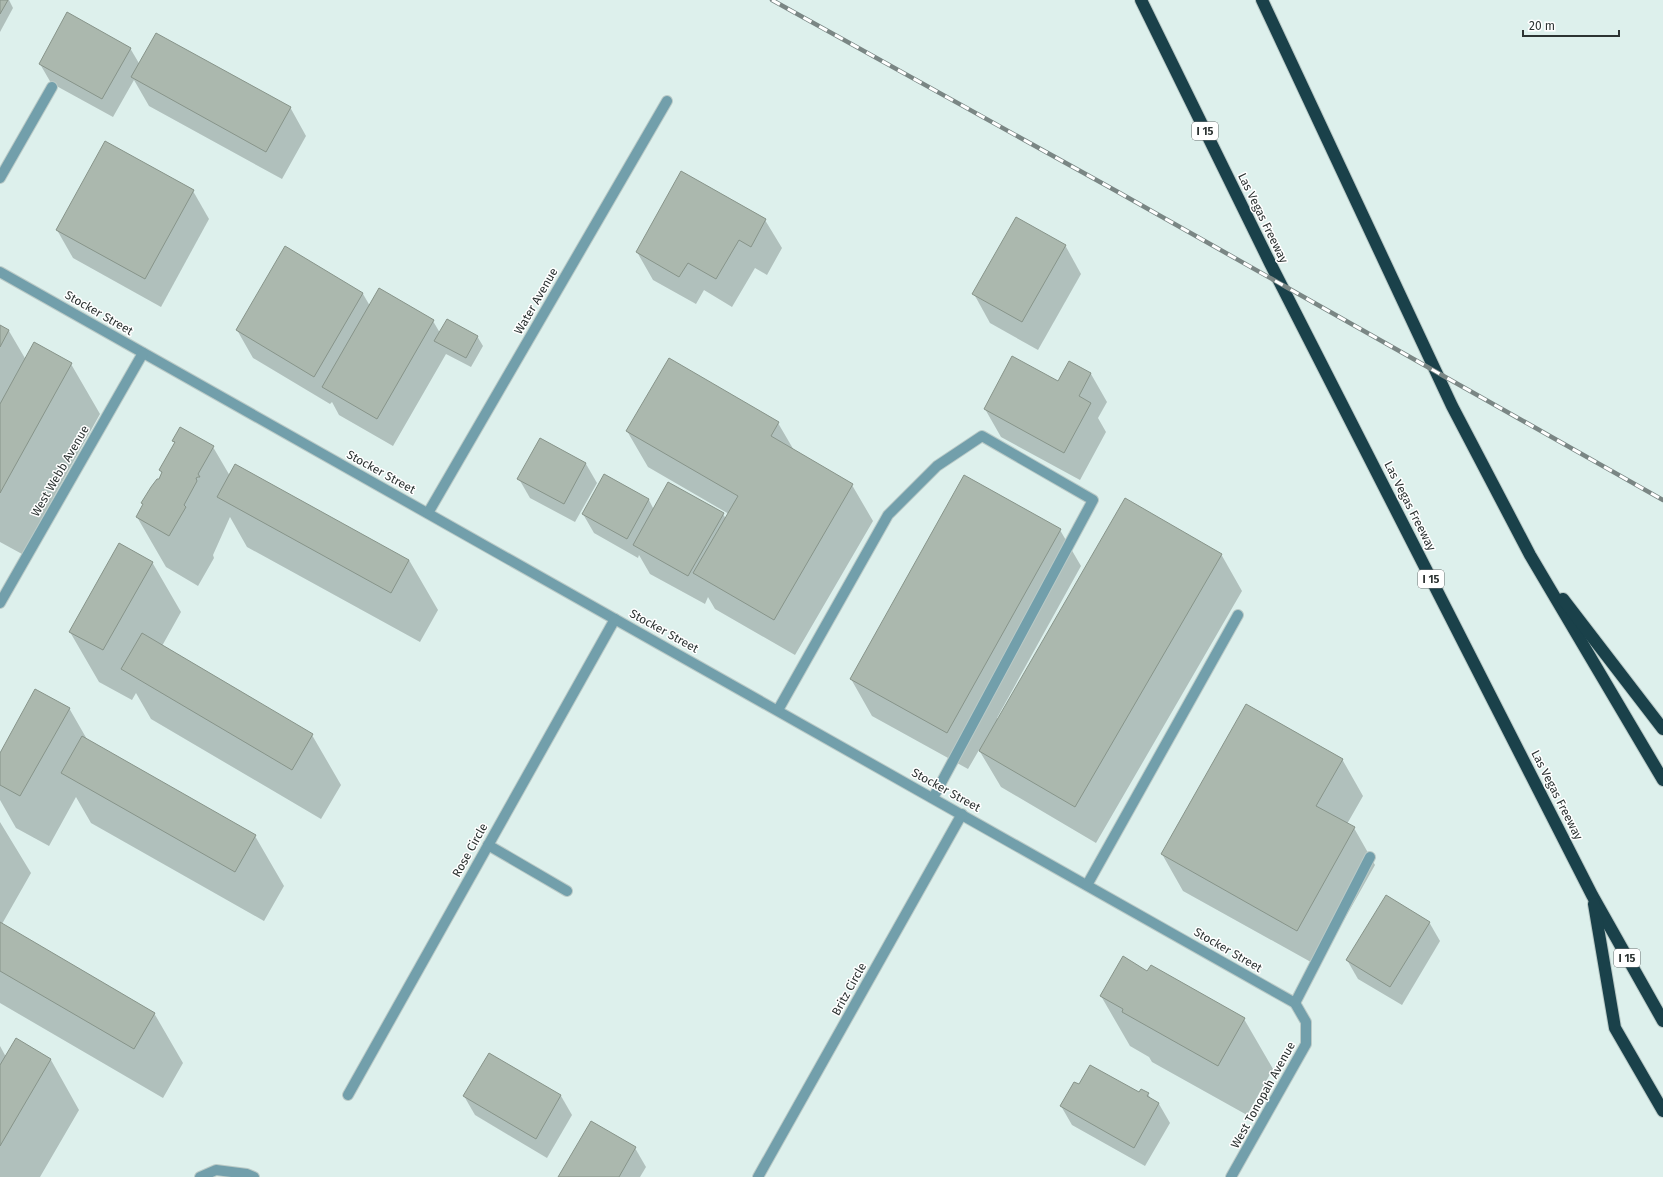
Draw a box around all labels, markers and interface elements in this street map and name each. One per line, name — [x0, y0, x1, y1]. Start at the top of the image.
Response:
scale bar — [1523, 12, 1619, 38]
text: 20 m — [1529, 19, 1555, 33]
road number: I 15 — [1192, 122, 1218, 140]
street label: Las Vegas Freeway — [1235, 171, 1291, 266]
street label: Water Avenue — [511, 265, 561, 337]
street label: Stocker Street — [62, 288, 136, 338]
street label: West Webb Avenue — [28, 423, 92, 519]
street label: Stocker Street — [344, 447, 418, 497]
street label: Las Vegas Freeway — [1381, 459, 1439, 553]
road number: I 15 — [1418, 570, 1444, 588]
street label: Stocker Street — [627, 606, 701, 656]
street label: Las Vegas Freeway — [1528, 748, 1586, 842]
street label: Stocker Street — [909, 765, 983, 815]
street label: Rose Circle — [449, 821, 491, 879]
street label: Stocker Street — [1191, 925, 1265, 975]
road number: I 15 — [1614, 949, 1640, 967]
street label: Britz Circle — [829, 960, 869, 1018]
street label: West Tonopah Avenue — [1228, 1039, 1298, 1151]

